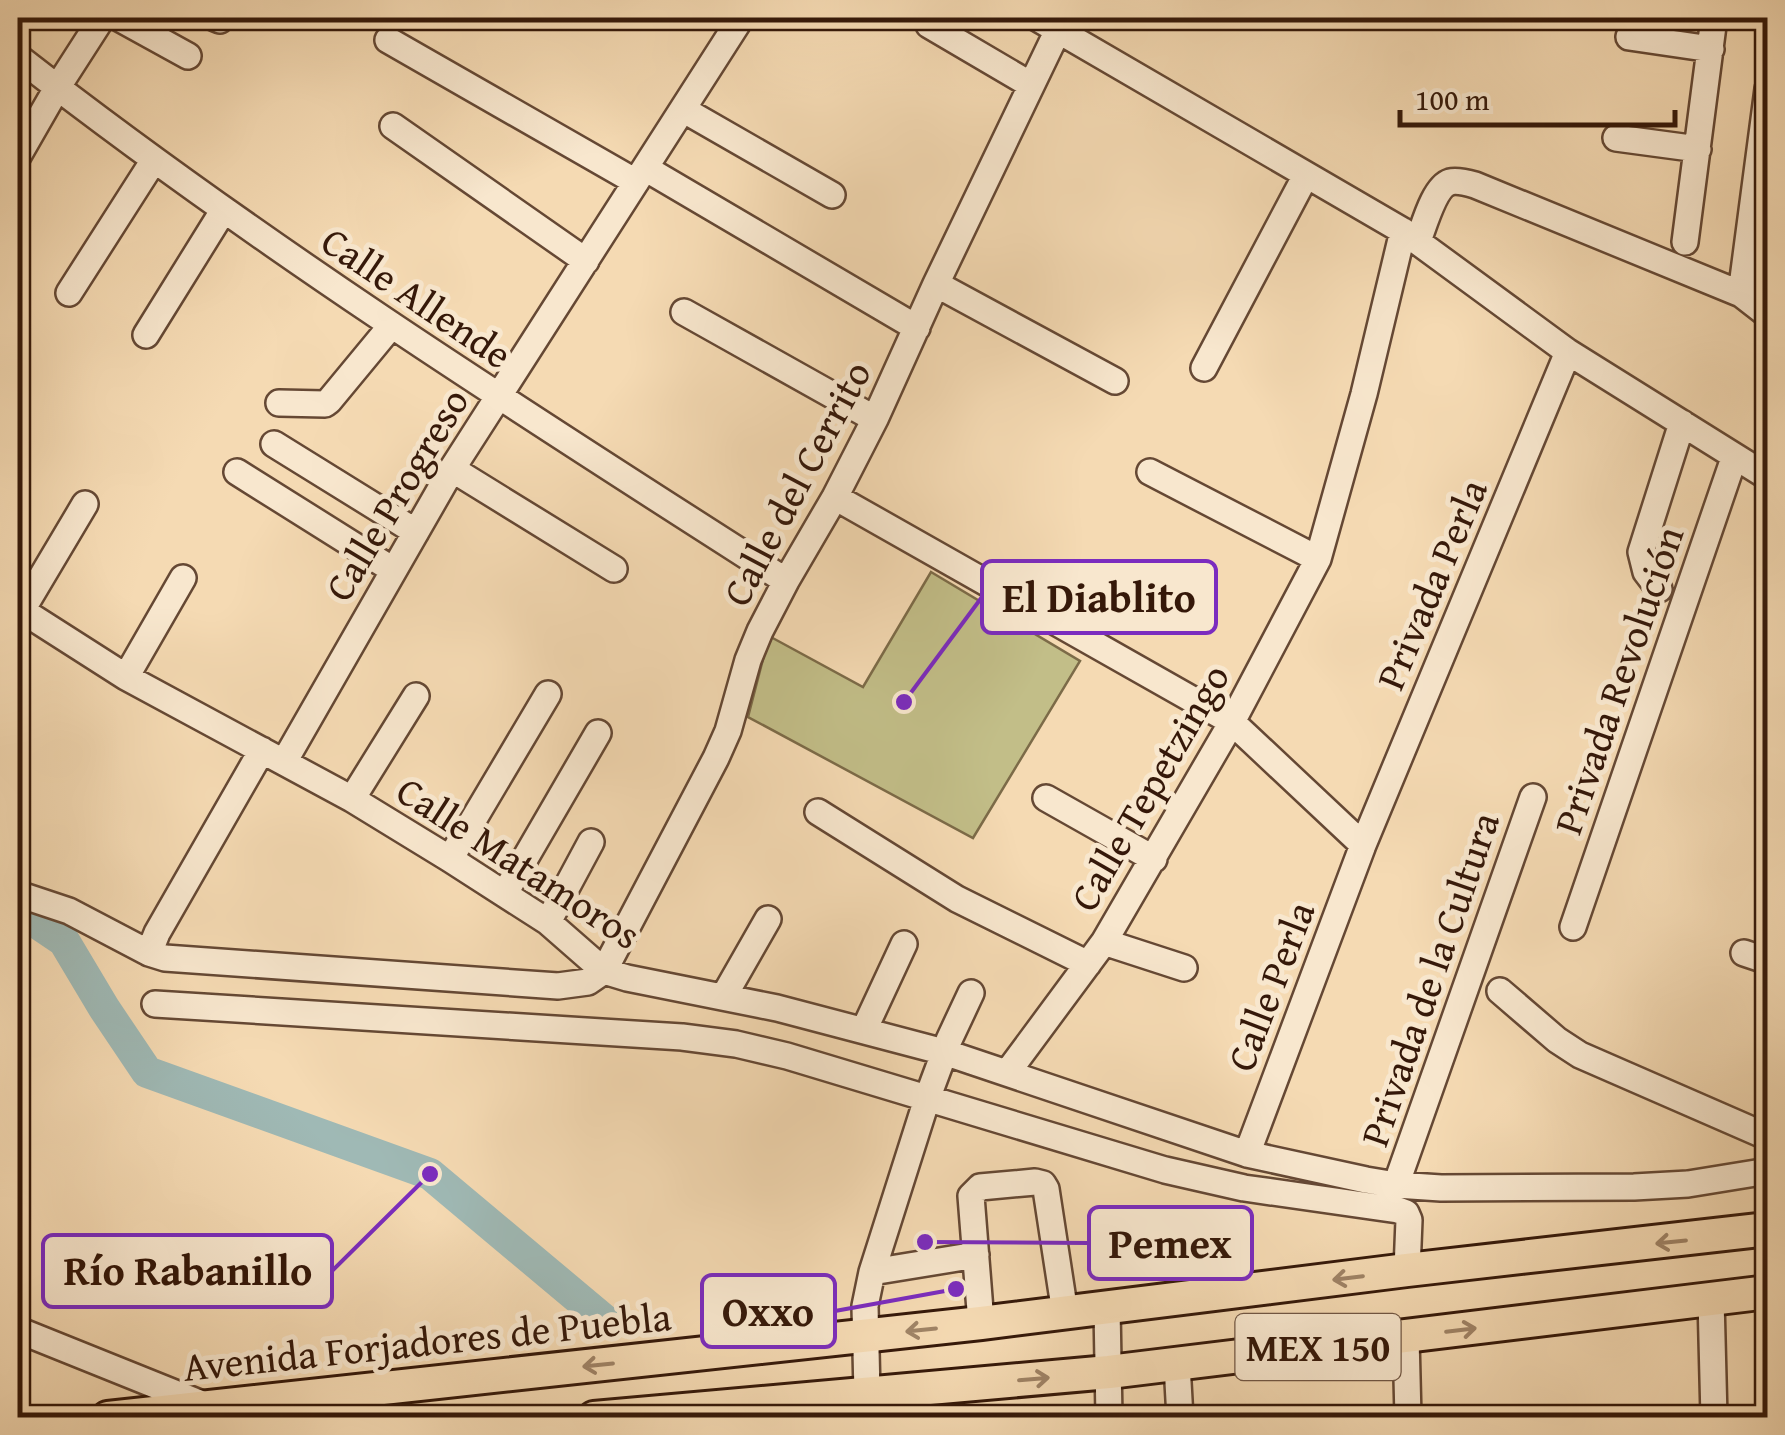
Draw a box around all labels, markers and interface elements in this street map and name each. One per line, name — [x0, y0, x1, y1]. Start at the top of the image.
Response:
scale bar — [1400, 65, 1675, 127]
text: 100 m — [1415, 77, 1490, 121]
street label: Calle Allende — [310, 211, 524, 383]
street label: Calle del Cerrito — [707, 350, 885, 616]
street label: Calle Progreso — [309, 376, 483, 612]
street label: Privada Perla — [1360, 470, 1502, 698]
street label: Privada Revolución — [1538, 518, 1698, 842]
callout: El Diablito — [982, 561, 1216, 633]
text: El Diablito — [1002, 566, 1196, 627]
street label: Calle Tepetzingo — [1054, 653, 1244, 921]
street label: Calle Matamoros — [385, 761, 653, 963]
street label: Privada de la Cultura — [1344, 804, 1514, 1154]
street label: Calle Perla — [1211, 892, 1329, 1079]
callout: Pemex — [1089, 1207, 1252, 1279]
text: Pemex — [1108, 1212, 1232, 1273]
one-way arrow — [1655, 1233, 1687, 1252]
callout: Río Rabanillo — [43, 1235, 332, 1307]
text: Río Rabanillo — [64, 1239, 312, 1300]
one-way arrow — [1332, 1269, 1364, 1288]
callout: Oxxo — [702, 1275, 835, 1347]
text: Oxxo — [722, 1280, 814, 1341]
street label: Avenida Forjadores de Puebla — [180, 1286, 674, 1396]
road number: MEX 150 — [1236, 1314, 1400, 1380]
one-way arrow — [905, 1320, 938, 1339]
one-way arrow — [1445, 1320, 1477, 1339]
one-way arrow — [582, 1356, 615, 1375]
one-way arrow — [1017, 1369, 1050, 1388]

